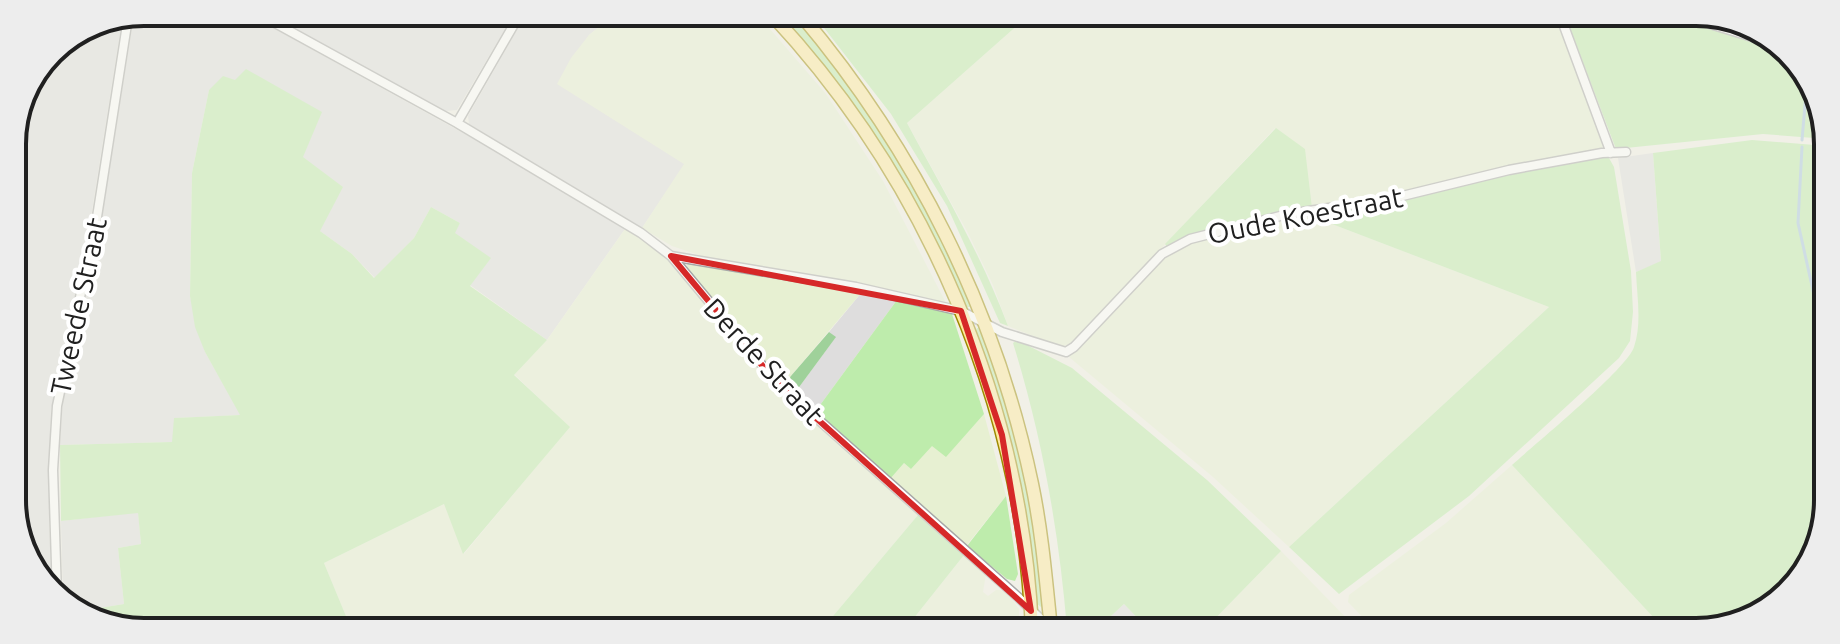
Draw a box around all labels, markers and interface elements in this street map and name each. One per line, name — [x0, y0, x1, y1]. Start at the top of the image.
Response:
street label: Oude Koestraat — [1205, 181, 1405, 249]
street label: Tweede Straat — [44, 214, 112, 398]
street label: Derde Straat — [698, 292, 830, 430]

